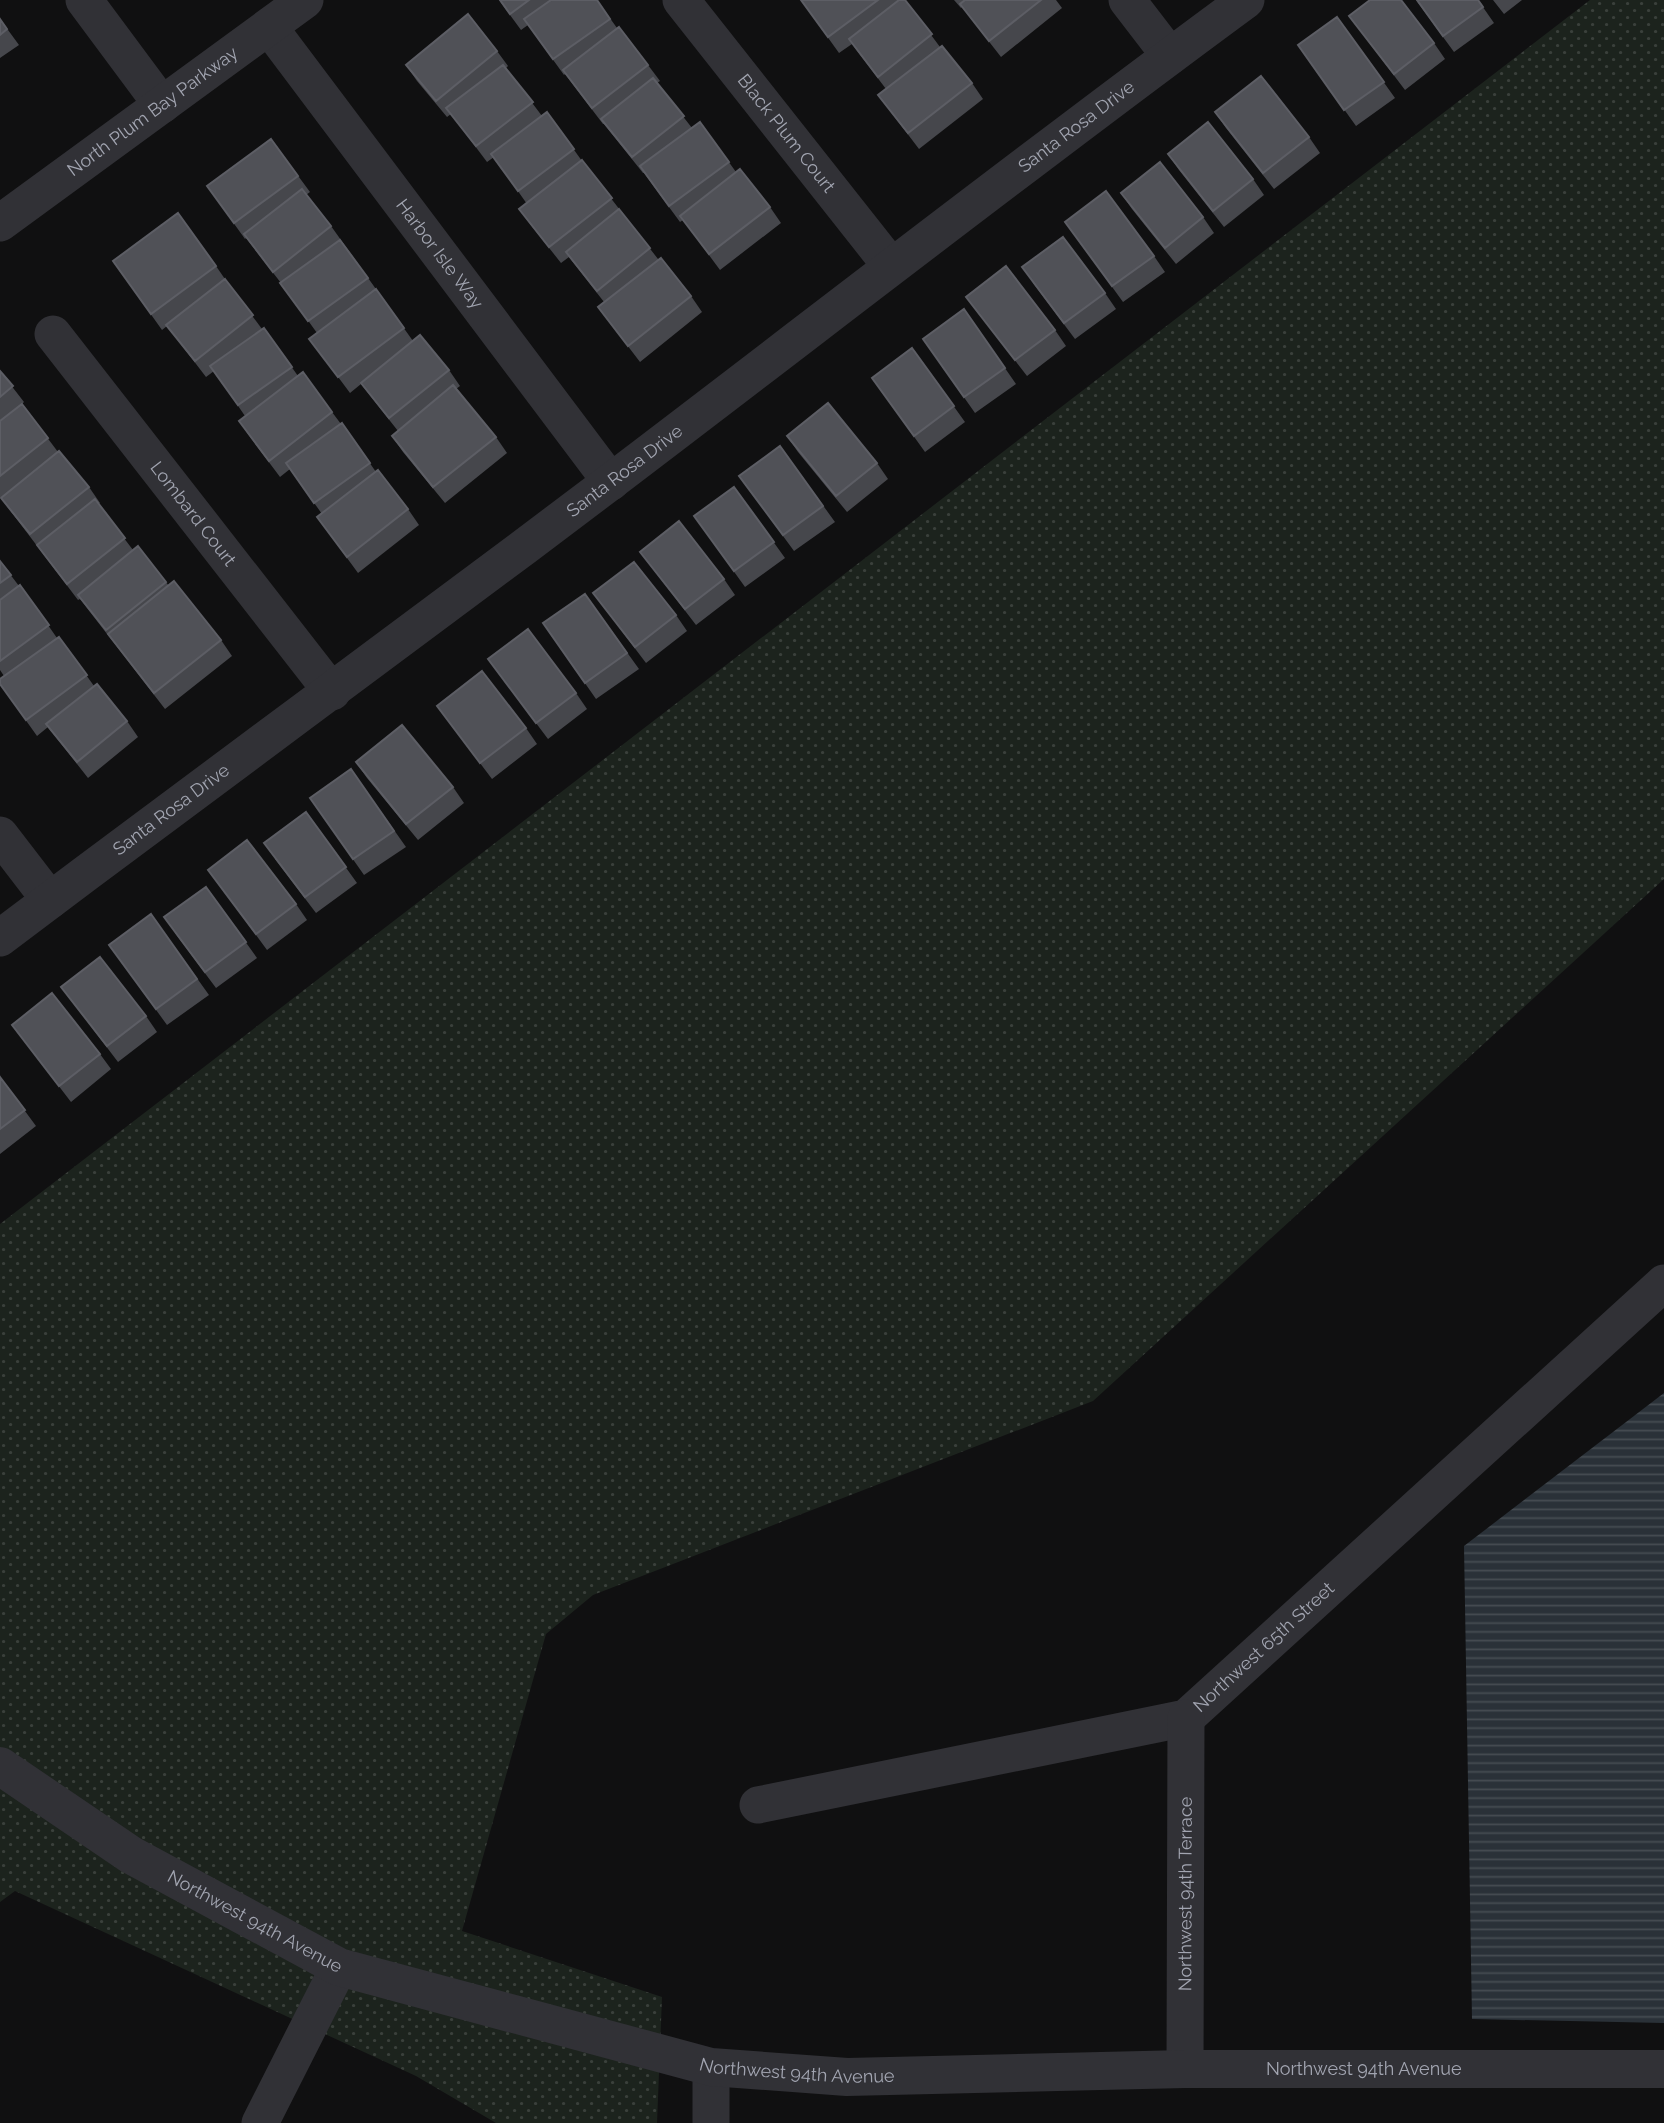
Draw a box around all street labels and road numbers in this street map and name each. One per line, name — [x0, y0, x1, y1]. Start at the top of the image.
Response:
street label: North Plum Bay Parkway — [63, 42, 242, 180]
street label: Black Plum Court — [734, 70, 840, 196]
street label: Santa Rosa Drive — [1014, 75, 1139, 177]
street label: Harbor Isle Way — [392, 195, 488, 313]
street label: Santa Rosa Drive — [562, 420, 687, 521]
street label: Lombard Court — [146, 457, 241, 570]
street label: Santa Rosa Drive — [109, 759, 234, 859]
street label: Northwest 65th Street — [1189, 1577, 1338, 1716]
street label: Northwest 94th Terrace — [1174, 1796, 1196, 1991]
street label: Northwest 94th Avenue — [164, 1866, 346, 1977]
street label: Northwest 94th Avenue — [697, 2053, 895, 2087]
street label: Northwest 94th Avenue — [1266, 2058, 1462, 2079]

